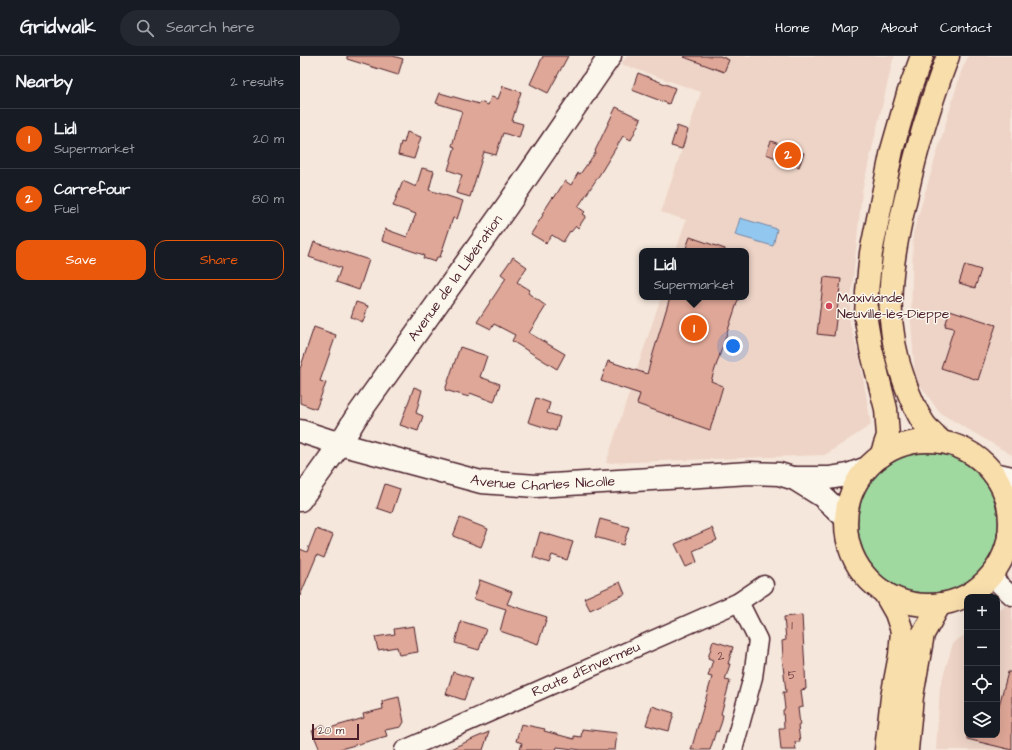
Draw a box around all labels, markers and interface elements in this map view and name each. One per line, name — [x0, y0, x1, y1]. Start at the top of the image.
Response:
search box — [120, 10, 400, 46]
text: Gridwalk — [20, 14, 96, 41]
icon: search — [134, 17, 156, 39]
text: Search here — [166, 17, 254, 38]
text: Home — [775, 18, 810, 38]
text: Map — [832, 18, 858, 38]
text: About — [880, 18, 918, 38]
text: Contact — [940, 18, 992, 38]
text: Nearby — [16, 70, 73, 94]
text: 2 results — [230, 73, 284, 91]
text: Lidl — [54, 119, 77, 140]
text: 1 — [28, 130, 30, 148]
text: 20 m — [253, 130, 284, 148]
text: Supermarket — [54, 140, 135, 158]
pin: 2 — [775, 140, 801, 170]
text: Carrefour — [54, 179, 130, 200]
text: 2 — [25, 190, 33, 208]
text: 80 m — [252, 190, 284, 208]
text: Fuel — [54, 200, 79, 218]
street label: Avenue de la Libération — [403, 211, 508, 346]
button: Save — [16, 240, 146, 280]
button: Share — [154, 240, 284, 280]
popup — [639, 248, 749, 300]
text: Lidl — [654, 255, 676, 276]
text: Supermarket — [654, 276, 734, 294]
place label: Maxiviande Neuville-lès-Dieppe — [837, 288, 950, 324]
marker: Maxiviande Neuville-lès-Dieppe — [824, 301, 834, 311]
pin: 1 — [681, 313, 707, 343]
your location — [723, 336, 743, 356]
street label: Avenue Charles Nicolle — [468, 470, 616, 496]
map controls — [964, 594, 1000, 738]
button: + — [964, 594, 1000, 630]
house number: 1 — [791, 617, 793, 634]
button: − — [964, 630, 1000, 666]
street label: Route d'Envermeu — [529, 637, 643, 702]
house number: 2 — [718, 648, 725, 665]
button: locate — [964, 666, 1000, 702]
house number: 5 — [788, 667, 797, 684]
button: layers — [964, 702, 1000, 738]
scale bar — [312, 722, 359, 741]
text: 20 m — [318, 723, 344, 738]

